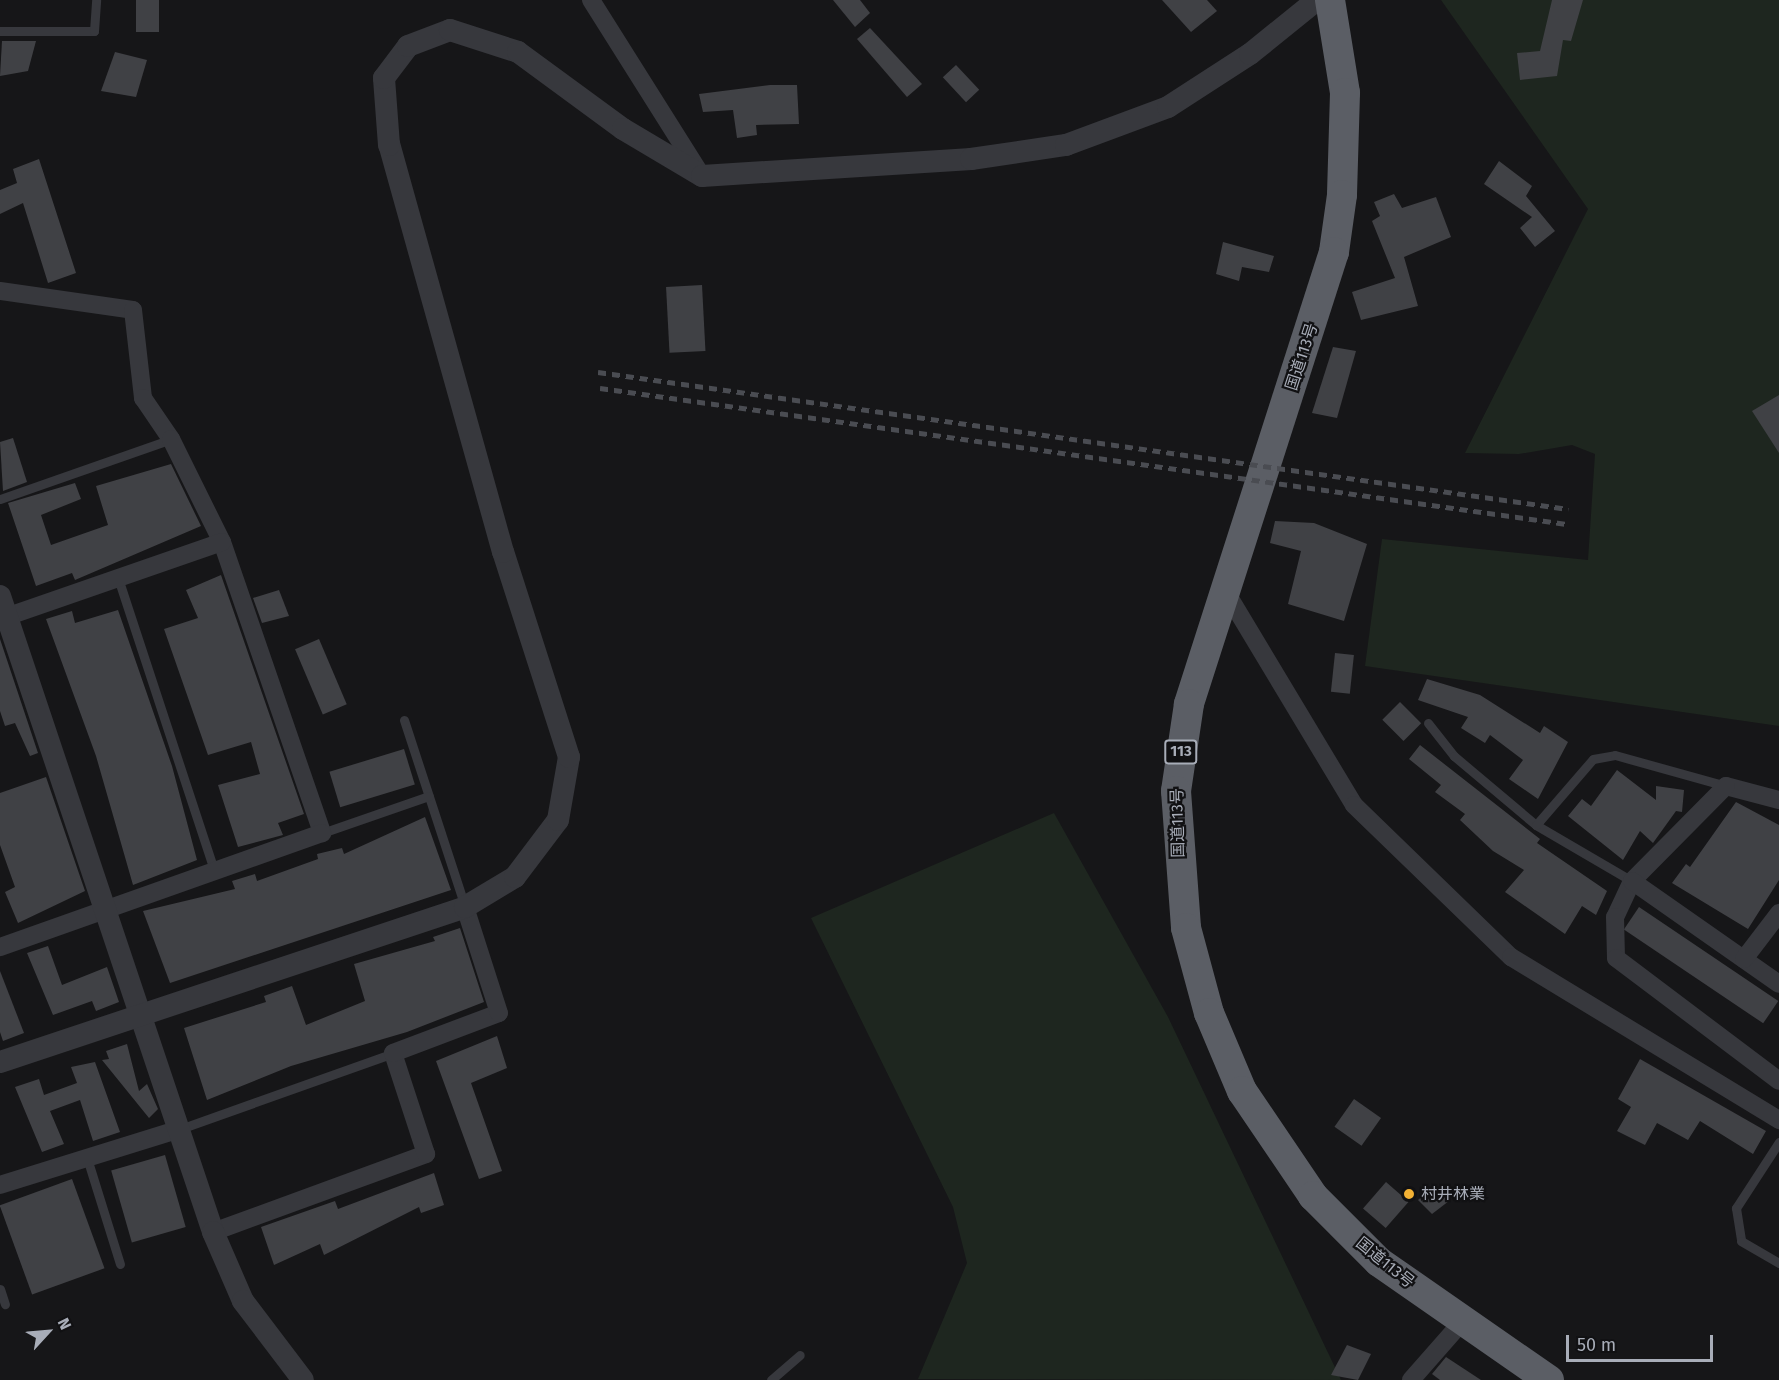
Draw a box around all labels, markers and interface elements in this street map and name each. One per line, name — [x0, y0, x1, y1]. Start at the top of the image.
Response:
street label: 国道113号 — [1282, 321, 1322, 393]
road number: 113 — [1163, 740, 1199, 764]
street label: 国道113号 — [1168, 788, 1188, 858]
place label: 村井林業 — [1421, 1184, 1485, 1204]
marker: 村井林業 — [1402, 1187, 1416, 1201]
street label: 国道113号 — [1352, 1234, 1418, 1292]
north arrow — [18, 1302, 78, 1362]
text: N — [54, 1315, 75, 1333]
scale bar — [1569, 1323, 1716, 1361]
text: 50 m — [1577, 1334, 1616, 1356]

